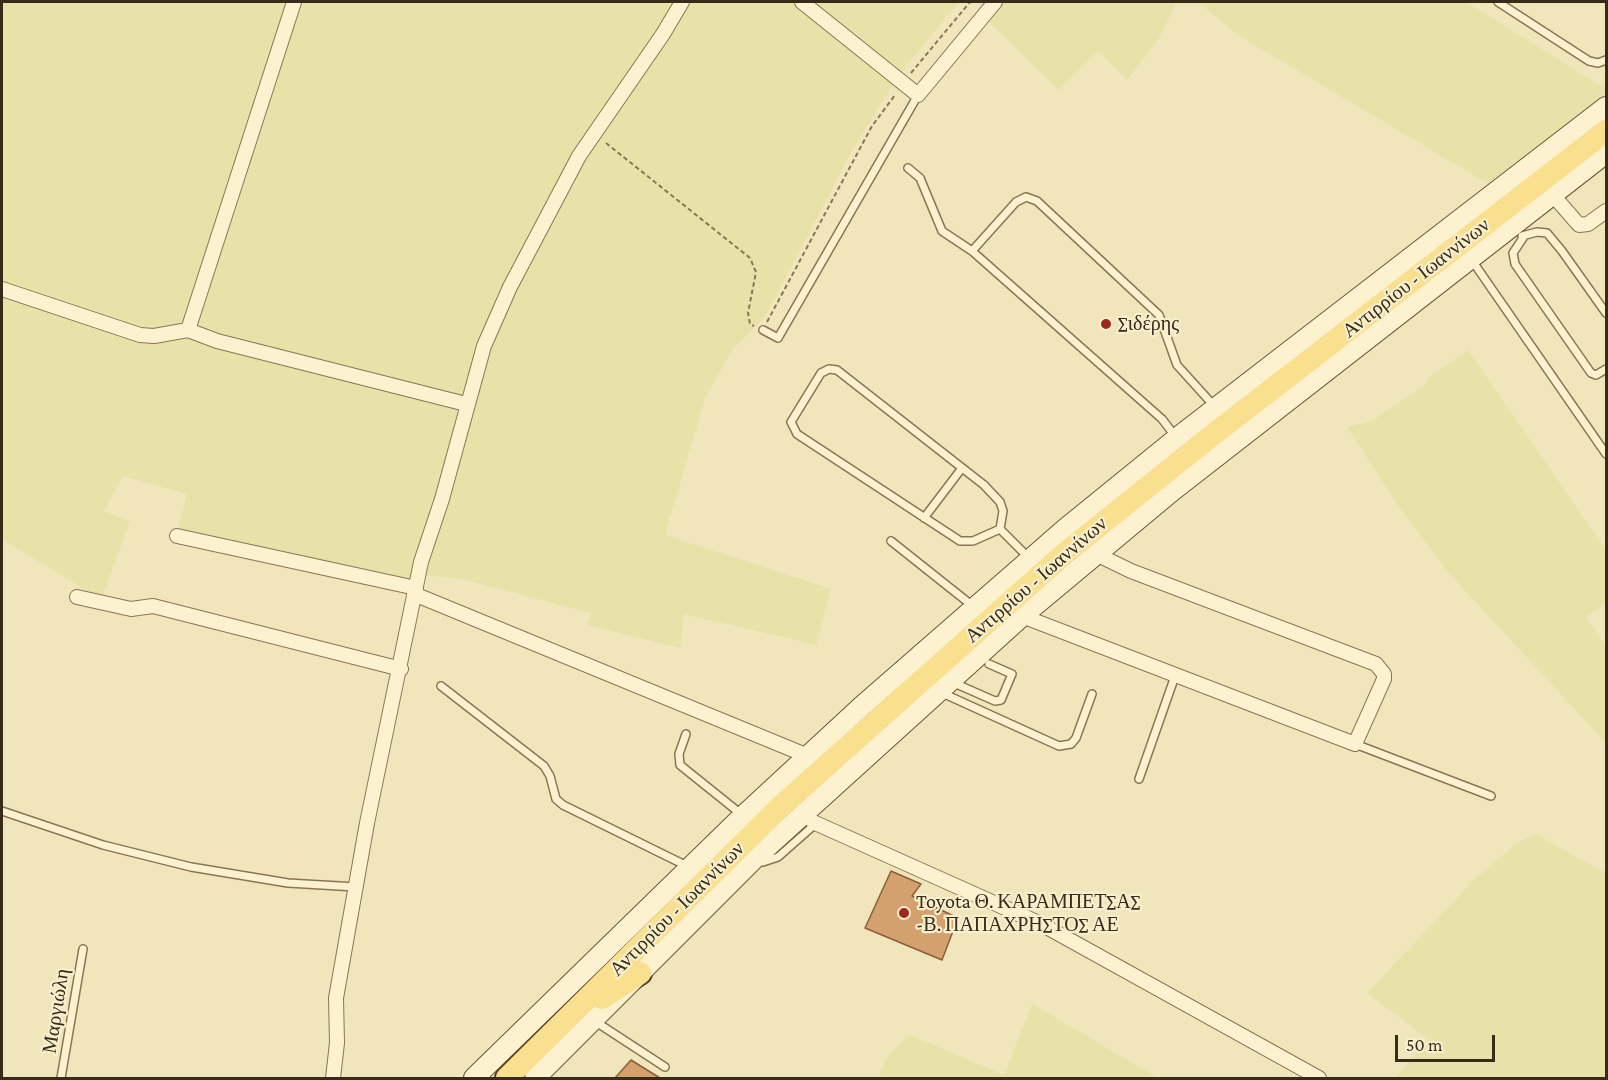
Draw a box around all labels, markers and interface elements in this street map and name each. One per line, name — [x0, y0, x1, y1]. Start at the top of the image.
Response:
street label: Αντιρρίου - Ιωαννίνων — [1338, 213, 1494, 343]
place label: Σιδέρης — [1118, 312, 1179, 336]
marker: Σιδέρης — [1099, 317, 1113, 331]
street label: Αντιρρίου - Ιωαννίνων — [960, 512, 1112, 648]
street label: Αντιρρίου - Ιωαννίνων — [605, 837, 749, 981]
place label: Toyota Θ. ΚΑΡΑΜΠΕΤΣΑΣ -Β. ΠΑΠΑΧΡΗΣΤΟΣ ΑΕ — [916, 890, 1140, 937]
marker: Toyota Θ. ΚΑΡΑΜΠΕΤΣΑΣ -Β. ΠΑΠΑΧΡΗΣΤΟΣ ΑΕ — [897, 906, 911, 920]
street label: Μαργιώλη — [37, 967, 75, 1055]
scale bar — [1398, 1023, 1498, 1061]
text: 50 m — [1406, 1035, 1443, 1055]

